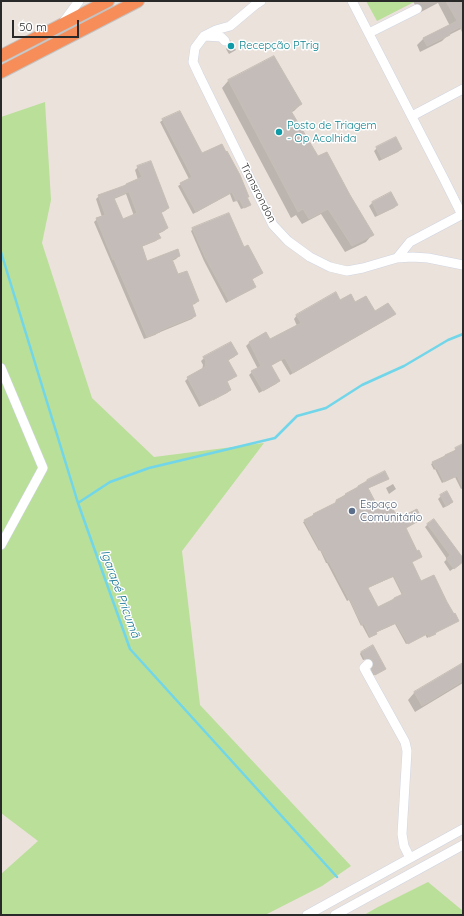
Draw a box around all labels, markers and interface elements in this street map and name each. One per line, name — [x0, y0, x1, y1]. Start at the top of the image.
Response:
scale bar — [14, 12, 81, 38]
text: 50 m — [19, 19, 47, 34]
place label: Recepção PTrig — [239, 39, 319, 53]
marker: Recepção PTrig — [226, 41, 236, 51]
place label: Posto de Triagem - Op Acolhida — [287, 119, 377, 145]
marker: Posto de Triagem - Op Acolhida — [274, 127, 284, 137]
street label: Transrondon — [237, 161, 279, 225]
place label: Espaço Comunitário — [360, 498, 422, 524]
marker: Espaço Comunitário — [347, 506, 357, 516]
water label: Igarapé Pricumã — [97, 548, 143, 640]

